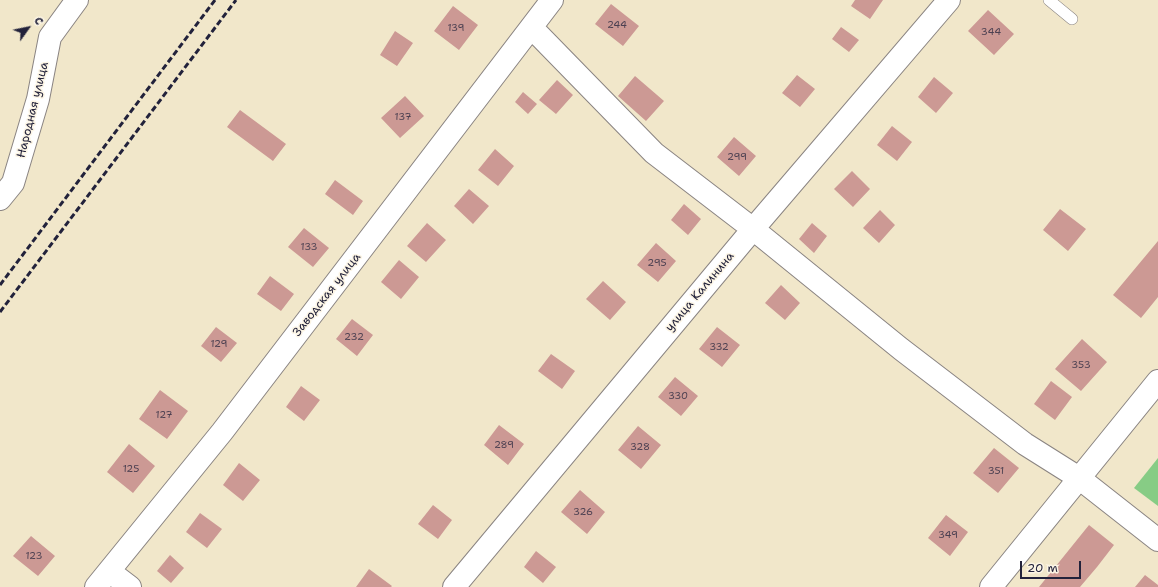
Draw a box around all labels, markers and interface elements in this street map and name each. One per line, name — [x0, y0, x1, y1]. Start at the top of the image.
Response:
north arrow — [8, 8, 48, 48]
text: С — [30, 14, 47, 28]
house number: 244 — [607, 19, 627, 31]
house number: 139 — [447, 22, 465, 34]
house number: 344 — [981, 26, 1001, 38]
street label: Народная улица — [14, 60, 52, 160]
house number: 137 — [395, 111, 411, 123]
house number: 299 — [727, 151, 747, 163]
house number: 133 — [300, 241, 318, 253]
street label: улица Калинина — [663, 249, 737, 335]
street label: Заводская улица — [290, 251, 364, 339]
house number: 295 — [647, 257, 667, 269]
house number: 232 — [344, 331, 364, 343]
house number: 129 — [210, 338, 228, 350]
house number: 332 — [709, 341, 729, 353]
house number: 353 — [1071, 359, 1091, 371]
house number: 330 — [668, 390, 688, 402]
house number: 127 — [156, 409, 172, 421]
house number: 289 — [494, 439, 514, 451]
house number: 328 — [630, 441, 650, 453]
house number: 125 — [123, 463, 139, 475]
house number: 351 — [988, 465, 1004, 477]
house number: 326 — [573, 506, 593, 518]
house number: 349 — [938, 529, 958, 541]
house number: 123 — [25, 550, 43, 562]
scale bar — [1022, 553, 1083, 579]
text: 20 m — [1027, 560, 1058, 576]

